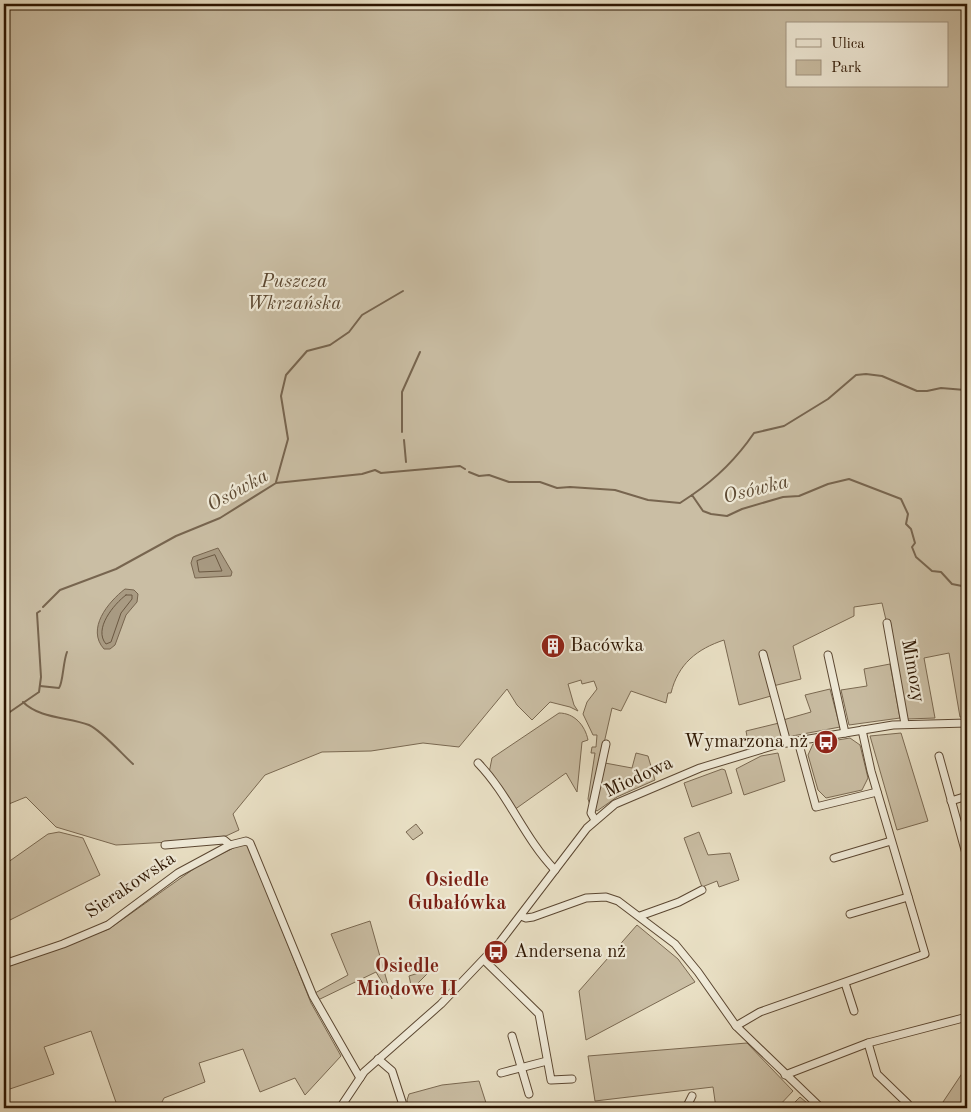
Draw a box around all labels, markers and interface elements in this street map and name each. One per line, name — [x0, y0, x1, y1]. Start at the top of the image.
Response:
legend — [786, 22, 948, 88]
text: Ulica — [831, 37, 865, 52]
text: Park — [831, 61, 862, 76]
park label: Puszcza Wkrzańska — [247, 273, 341, 314]
water label: Osówka — [204, 466, 272, 516]
water label: Osówka — [721, 472, 791, 508]
building icon: Bacówka — [540, 633, 566, 659]
place label: Bacówka — [570, 637, 645, 656]
street label: Mimozy — [897, 638, 927, 704]
bus stop icon: Wymarzona nż — [813, 729, 839, 755]
place label: Wymarzona nż — [684, 733, 808, 752]
street label: Miodowa — [602, 754, 677, 802]
street label: Sierakowska — [83, 849, 180, 923]
district label: Osiedle Gubałówka — [408, 871, 506, 914]
bus stop icon: Andersena nż — [483, 939, 509, 965]
place label: Andersena nż — [514, 943, 626, 962]
district label: Osiedle Miodowe II — [356, 957, 458, 1000]

